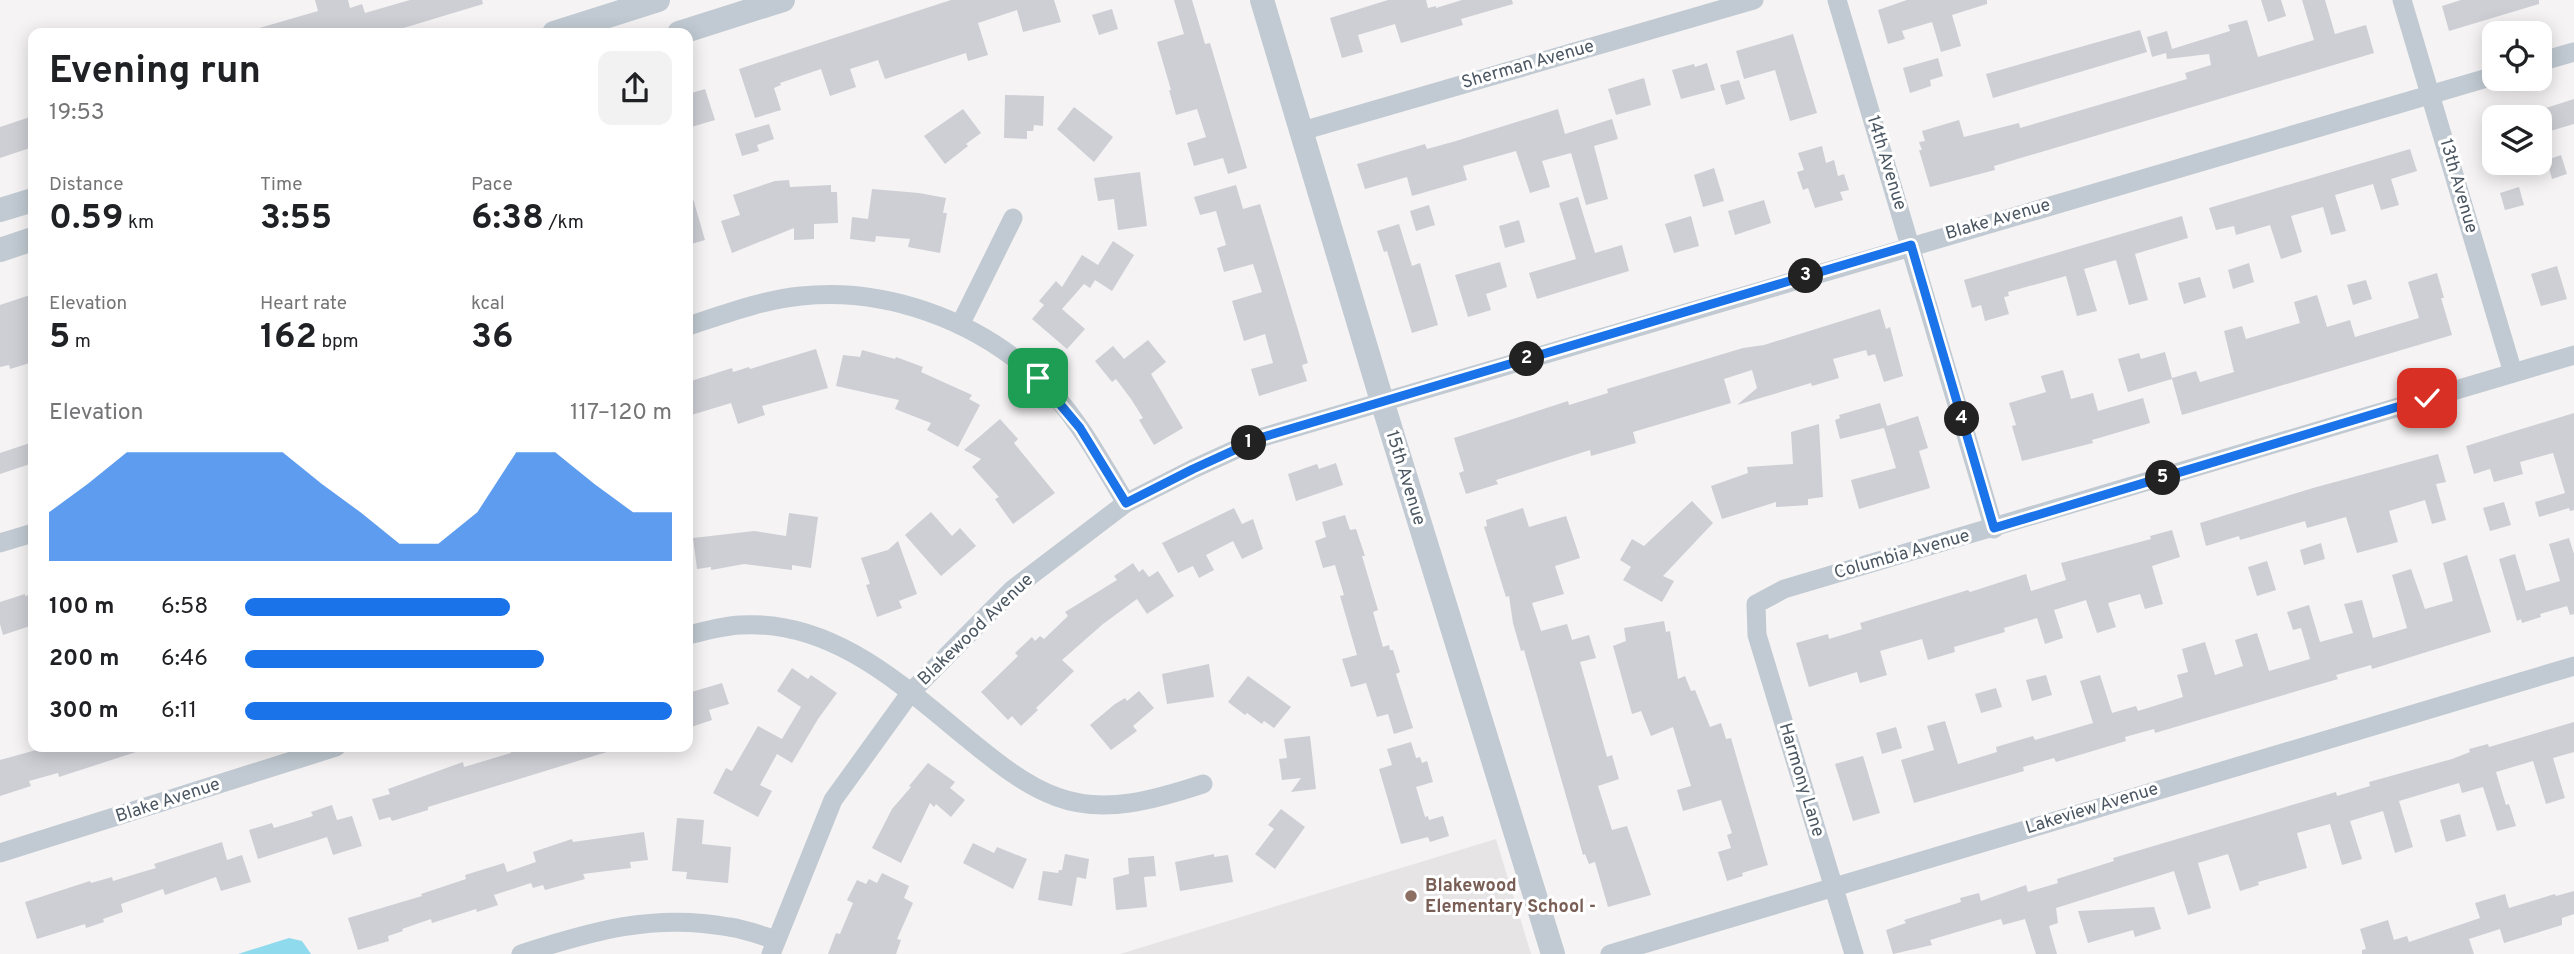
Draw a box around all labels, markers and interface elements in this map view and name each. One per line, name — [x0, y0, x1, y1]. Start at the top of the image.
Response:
map controls — [2482, 21, 2552, 175]
button: locate — [2482, 21, 2552, 91]
street label: Sherman Avenue — [1459, 35, 1597, 95]
text: Evening run — [49, 48, 261, 97]
button: share — [598, 51, 672, 125]
text: 19:53 — [49, 99, 105, 128]
button: layers — [2482, 105, 2552, 175]
street label: 14th Avenue — [1861, 113, 1911, 213]
street label: 13th Avenue — [2434, 136, 2482, 236]
text: Distance — [49, 173, 124, 197]
text: Time — [260, 173, 303, 197]
text: Pace — [471, 173, 513, 197]
street label: Blake Avenue — [1943, 194, 2053, 246]
text: 0.59 — [49, 197, 123, 241]
text: 3:55 — [260, 197, 332, 241]
text: 6:38 — [471, 197, 544, 241]
text: km — [123, 211, 154, 235]
text: /km — [544, 211, 584, 235]
pin: 3 — [1788, 258, 1824, 294]
text: 3 — [1800, 263, 1811, 287]
text: Elevation — [49, 292, 127, 316]
text: Heart rate — [260, 292, 347, 316]
text: kcal — [471, 292, 505, 316]
text: 5 — [49, 316, 70, 360]
text: 162 — [260, 316, 317, 360]
text: 36 — [471, 316, 514, 360]
text: m — [70, 330, 91, 354]
text: bpm — [317, 330, 359, 354]
pin: 2 — [1510, 342, 1544, 376]
text: 2 — [1521, 346, 1532, 370]
pin — [1008, 348, 1068, 408]
icon: arrive — [1019, 359, 1057, 397]
pin — [2397, 368, 2457, 428]
icon: check — [2408, 379, 2446, 417]
text: Elevation — [49, 399, 144, 428]
text: 117–120 m — [570, 399, 672, 428]
pin: 4 — [1944, 402, 1980, 436]
text: 4 — [1955, 406, 1968, 430]
pin: 1 — [1232, 426, 1266, 460]
street label: 15th Avenue — [1380, 428, 1430, 528]
text: 1 — [1245, 430, 1252, 454]
pin: 5 — [2146, 461, 2180, 496]
text: 5 — [2157, 465, 2168, 489]
street label: Columbia Avenue — [1832, 525, 1972, 585]
street label: Blakewood Avenue — [913, 569, 1039, 691]
text: 100 m — [49, 593, 114, 622]
text: 6:58 — [161, 593, 208, 622]
text: 200 m — [49, 645, 119, 674]
text: 6:46 — [161, 645, 208, 674]
text: 300 m — [49, 697, 119, 726]
text: 6:11 — [161, 697, 197, 726]
street label: Harmony Lane — [1773, 720, 1829, 840]
street label: Blake Avenue — [113, 773, 223, 829]
street label: Lakeview Avenue — [2023, 778, 2161, 840]
place label: Blakewood Elementary School - — [1425, 875, 1596, 919]
marker: Blakewood Elementary School - — [1403, 888, 1419, 904]

